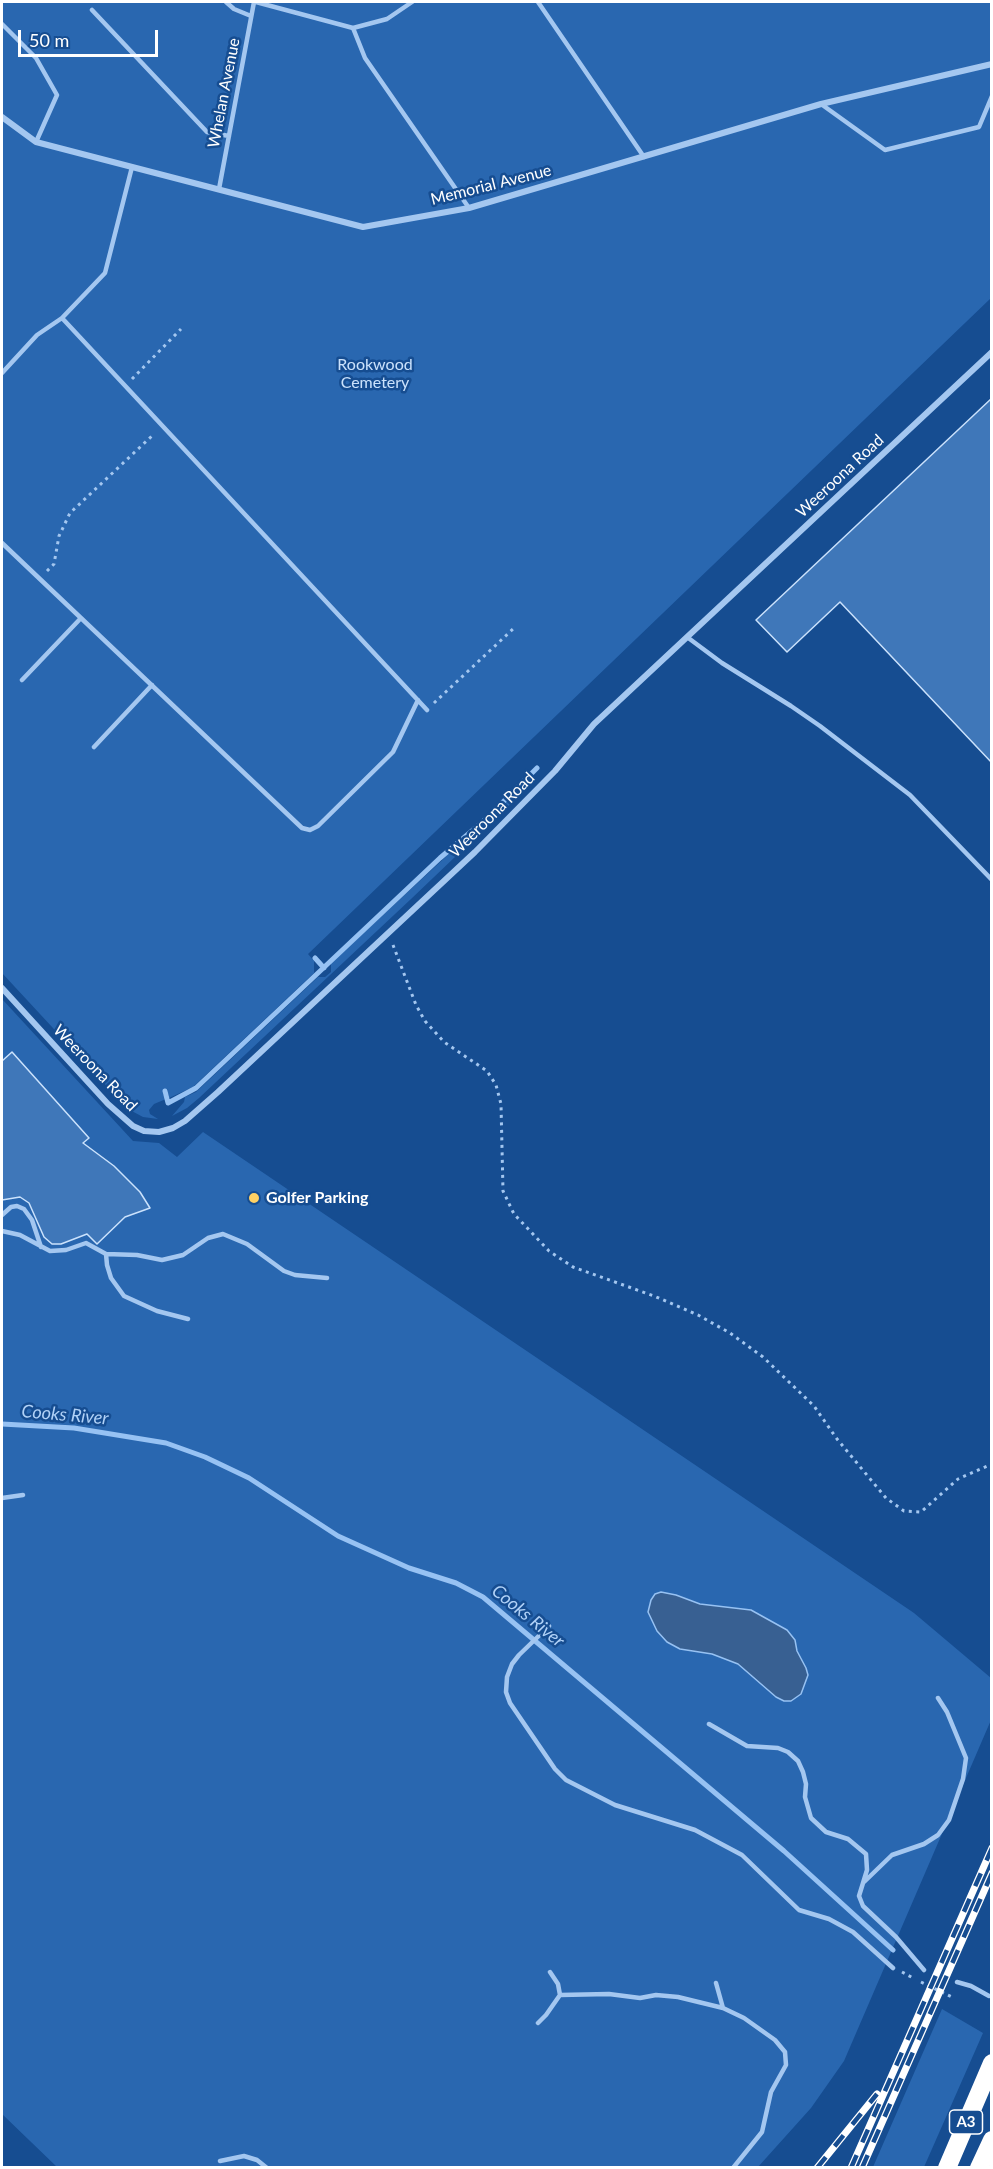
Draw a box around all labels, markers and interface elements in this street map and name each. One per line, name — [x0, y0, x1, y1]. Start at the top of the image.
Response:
scale bar — [21, 18, 160, 56]
text: 50 m — [29, 29, 69, 51]
street label: Whelan Avenue — [204, 36, 244, 150]
street label: Memorial Avenue — [429, 161, 553, 209]
park label: Rookwood Cemetery — [337, 355, 413, 393]
street label: Weeroona Road — [792, 431, 888, 521]
street label: Weeroona Road — [445, 768, 539, 862]
street label: Weeroona Road — [49, 1021, 141, 1115]
place label: Golfer Parking — [266, 1188, 368, 1208]
marker: Golfer Parking — [247, 1191, 261, 1205]
water label: Cooks River — [21, 1400, 109, 1430]
water label: Cooks River — [487, 1580, 569, 1652]
road number: A3 — [950, 2110, 982, 2134]

